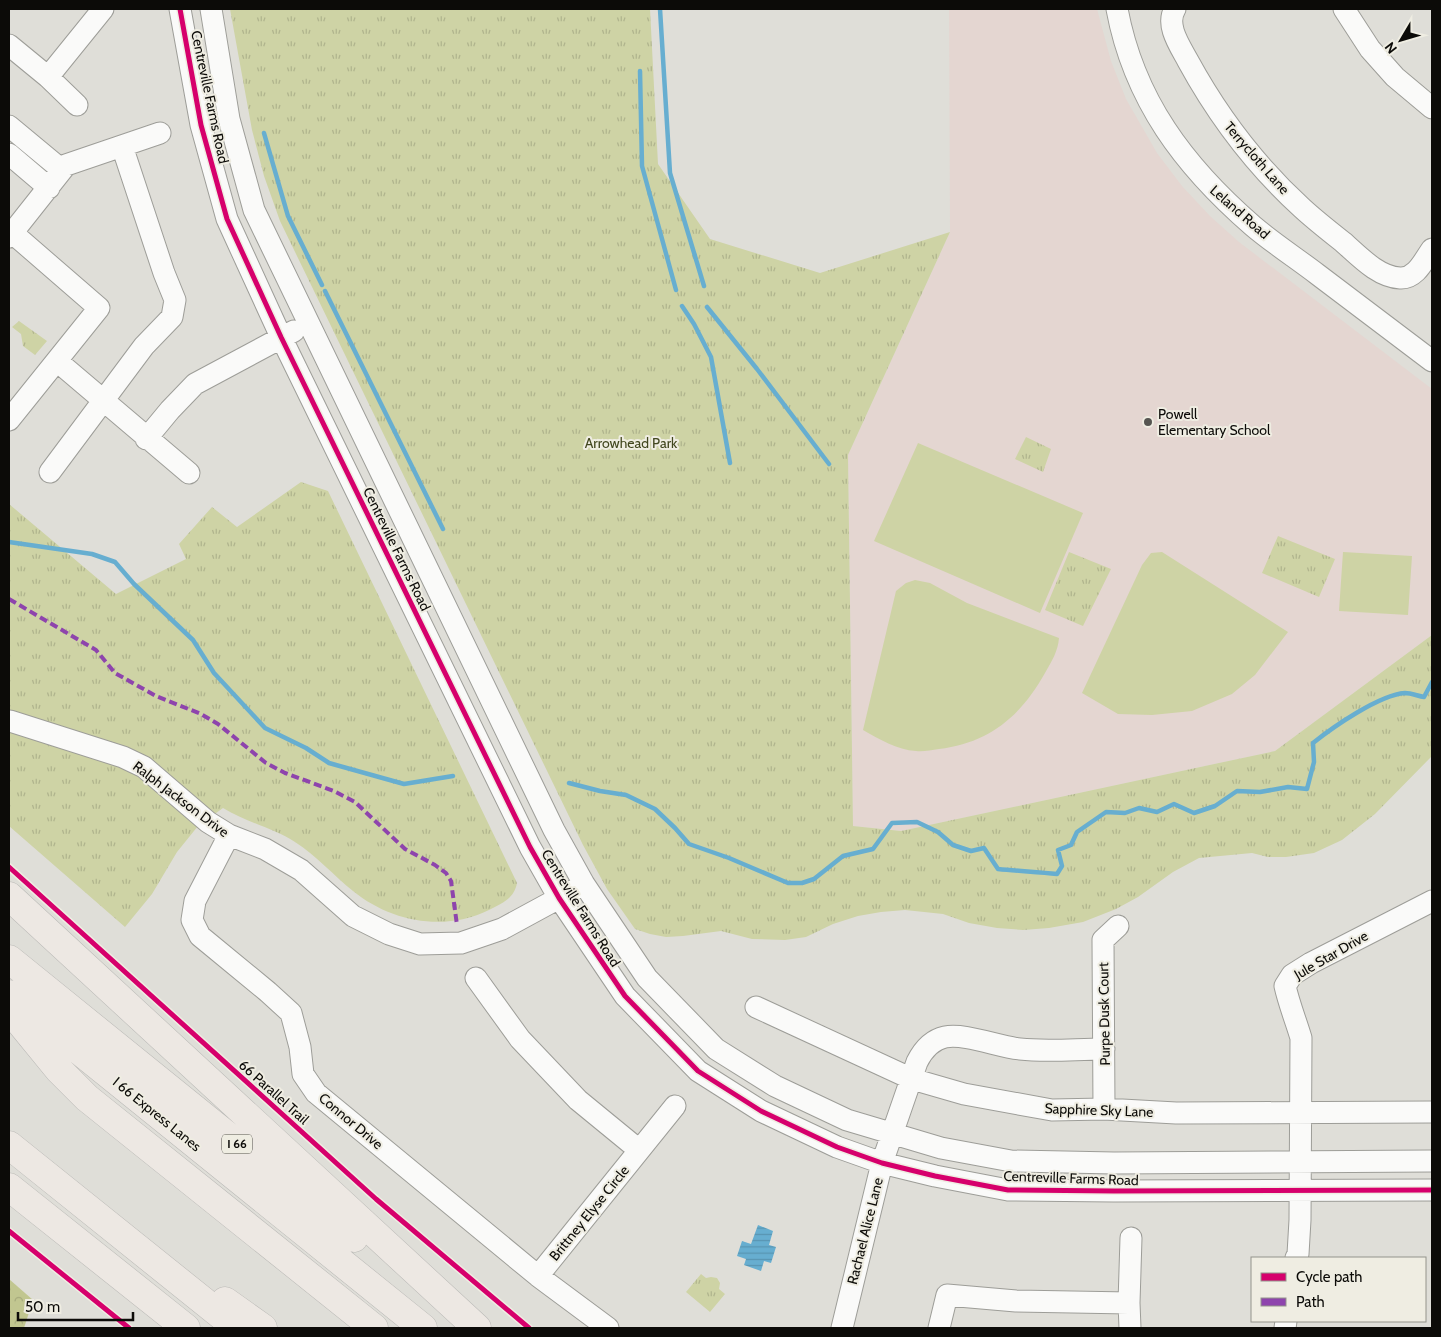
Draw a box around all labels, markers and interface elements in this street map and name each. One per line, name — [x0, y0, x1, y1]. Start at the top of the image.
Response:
north arrow — [1376, 15, 1426, 65]
street label: Centreville Farms Road — [187, 29, 233, 165]
text: N — [1381, 39, 1401, 57]
street label: Terrycloth Lane — [1220, 118, 1294, 198]
street label: Leland Road — [1206, 181, 1274, 243]
place label: Powell Elementary School — [1158, 405, 1271, 439]
marker: Powell Elementary School — [1142, 416, 1154, 428]
park label: Arrowhead Park — [585, 434, 678, 452]
street label: Centreville Farms Road — [359, 484, 435, 614]
street label: Ralph Jackson Drive — [129, 757, 233, 841]
street label: Centreville Farms Road — [538, 846, 624, 970]
street label: Jule Star Drive — [1290, 927, 1371, 984]
street label: Purpe Dusk Court — [1094, 962, 1114, 1066]
street label: 66 Parallel Trail — [235, 1056, 313, 1129]
street label: I 66 Express Lanes — [109, 1073, 205, 1155]
street label: Connor Drive — [315, 1089, 387, 1153]
street label: Sapphire Sky Lane — [1044, 1099, 1154, 1121]
road number: I 66 — [222, 1134, 252, 1154]
street label: Brittney Elyse Circle — [545, 1162, 633, 1264]
street label: Centreville Farms Road — [1003, 1167, 1139, 1189]
street label: Rachael Alice Lane — [843, 1176, 887, 1286]
legend — [1251, 1257, 1426, 1322]
text: Cycle path — [1296, 1268, 1362, 1286]
scale bar — [18, 1290, 132, 1322]
text: Path — [1296, 1293, 1325, 1311]
text: 50 m — [25, 1298, 60, 1316]

